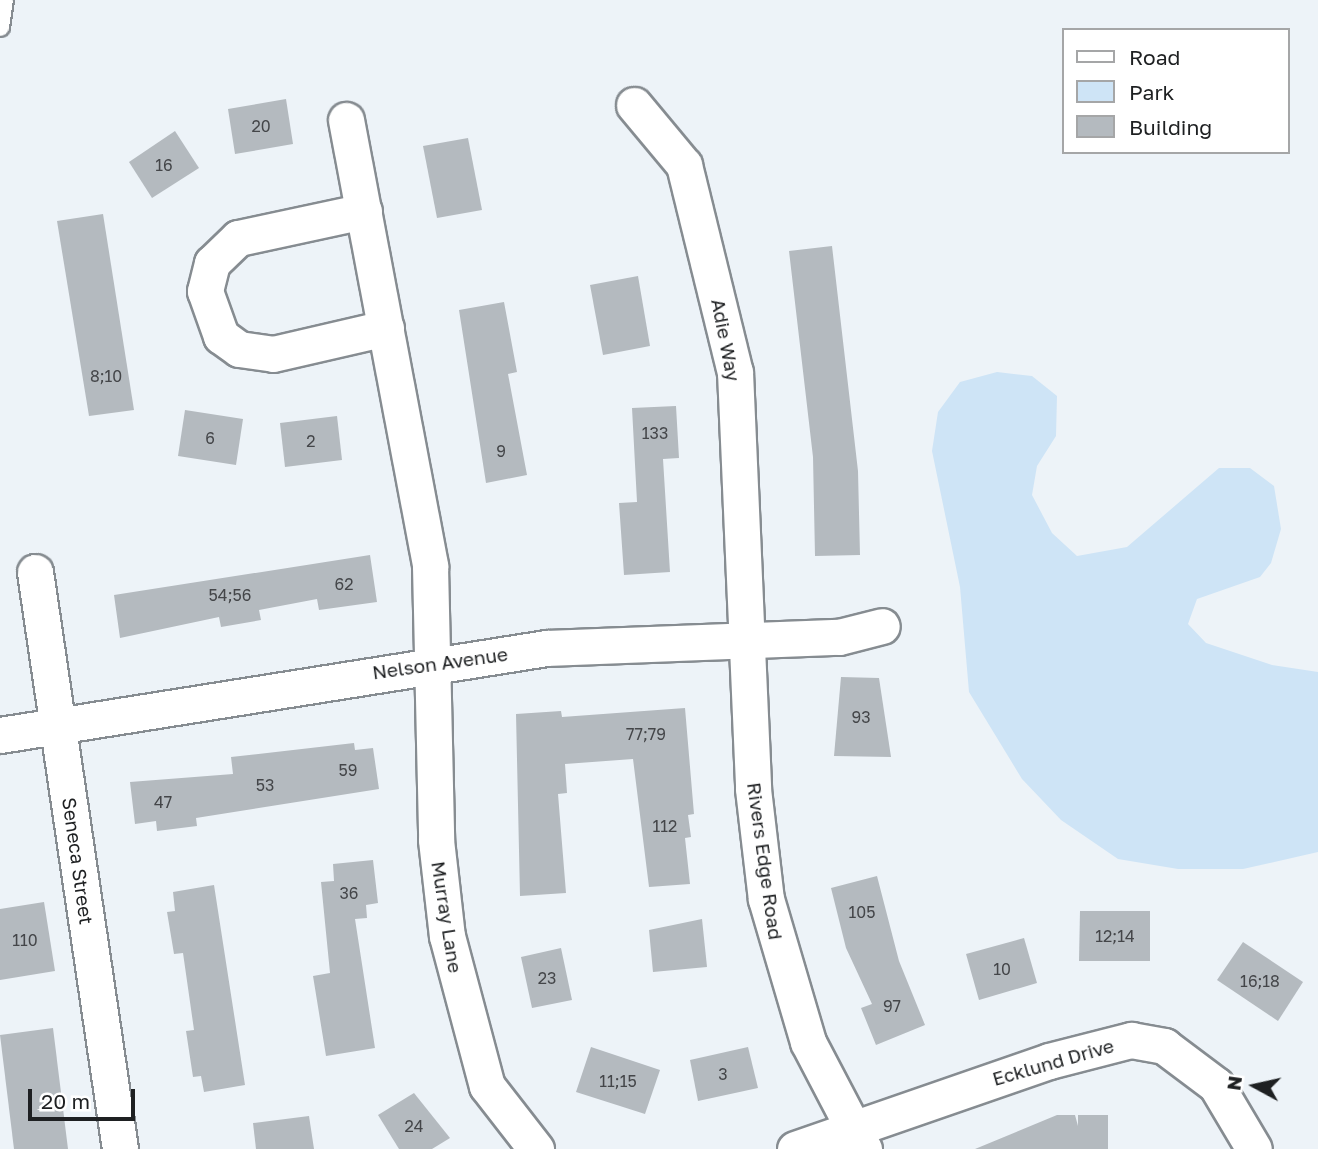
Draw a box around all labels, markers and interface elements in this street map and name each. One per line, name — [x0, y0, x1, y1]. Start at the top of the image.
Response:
legend — [1062, 28, 1290, 154]
text: Road — [1129, 44, 1180, 70]
text: Park — [1129, 79, 1174, 105]
text: Building — [1129, 114, 1212, 140]
house number: 20 — [251, 116, 271, 136]
house number: 16 — [155, 155, 173, 175]
street label: Adie Way — [707, 297, 745, 383]
house number: 8;10 — [90, 366, 122, 386]
house number: 133 — [642, 423, 668, 443]
house number: 6 — [205, 428, 215, 448]
house number: 2 — [306, 431, 316, 451]
house number: 9 — [496, 441, 506, 461]
house number: 62 — [335, 574, 353, 594]
house number: 54;56 — [209, 585, 251, 605]
street label: Nelson Avenue — [371, 642, 509, 684]
house number: 93 — [851, 707, 871, 727]
house number: 77;79 — [626, 724, 666, 744]
house number: 59 — [339, 760, 357, 780]
house number: 53 — [256, 775, 274, 795]
street label: Rivers Edge Road — [743, 781, 787, 941]
house number: 47 — [154, 792, 172, 812]
street label: Seneca Street — [58, 796, 98, 926]
house number: 112 — [653, 816, 677, 836]
street label: Murray Lane — [427, 860, 467, 974]
house number: 36 — [339, 883, 359, 903]
house number: 105 — [849, 902, 875, 922]
house number: 12;14 — [1095, 926, 1135, 946]
house number: 110 — [12, 930, 38, 950]
house number: 10 — [993, 959, 1011, 979]
house number: 23 — [538, 968, 556, 988]
house number: 16;18 — [1240, 971, 1280, 991]
house number: 97 — [883, 996, 901, 1016]
street label: Ecklund Drive — [990, 1034, 1116, 1090]
north arrow — [1220, 1051, 1290, 1121]
house number: 3 — [718, 1064, 728, 1084]
house number: 11;15 — [599, 1071, 637, 1091]
text: N — [1221, 1074, 1246, 1092]
scale bar — [32, 1076, 138, 1120]
text: 20 m — [41, 1088, 90, 1114]
house number: 24 — [404, 1116, 424, 1136]

